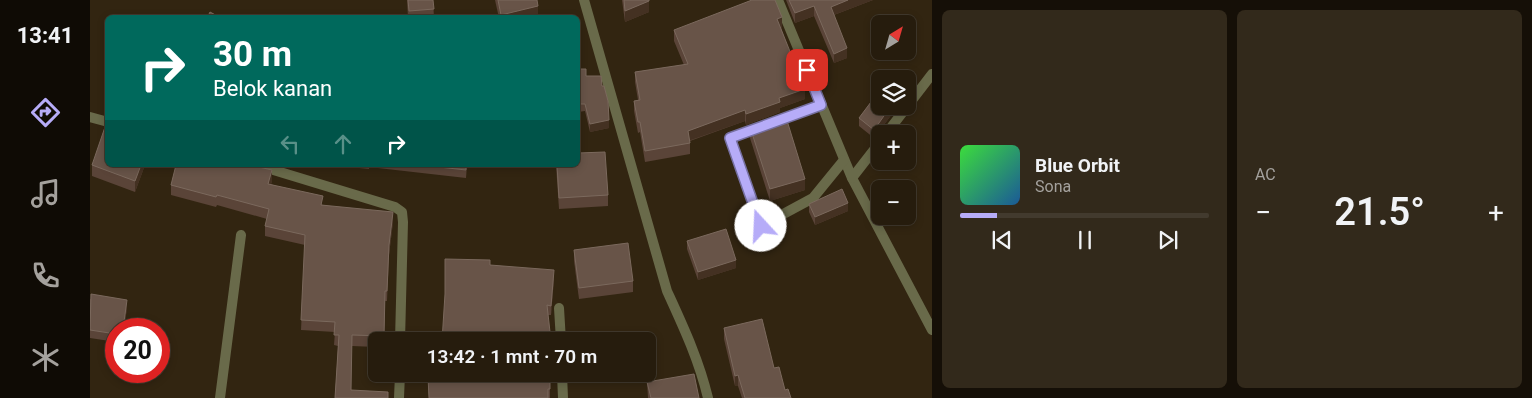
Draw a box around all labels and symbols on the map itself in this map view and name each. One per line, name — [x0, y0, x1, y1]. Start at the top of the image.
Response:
north arrow — [871, 15, 916, 60]
pin — [786, 49, 828, 91]
position arrow — [734, 199, 786, 251]
speed limit sign: 20 — [105, 318, 170, 383]

